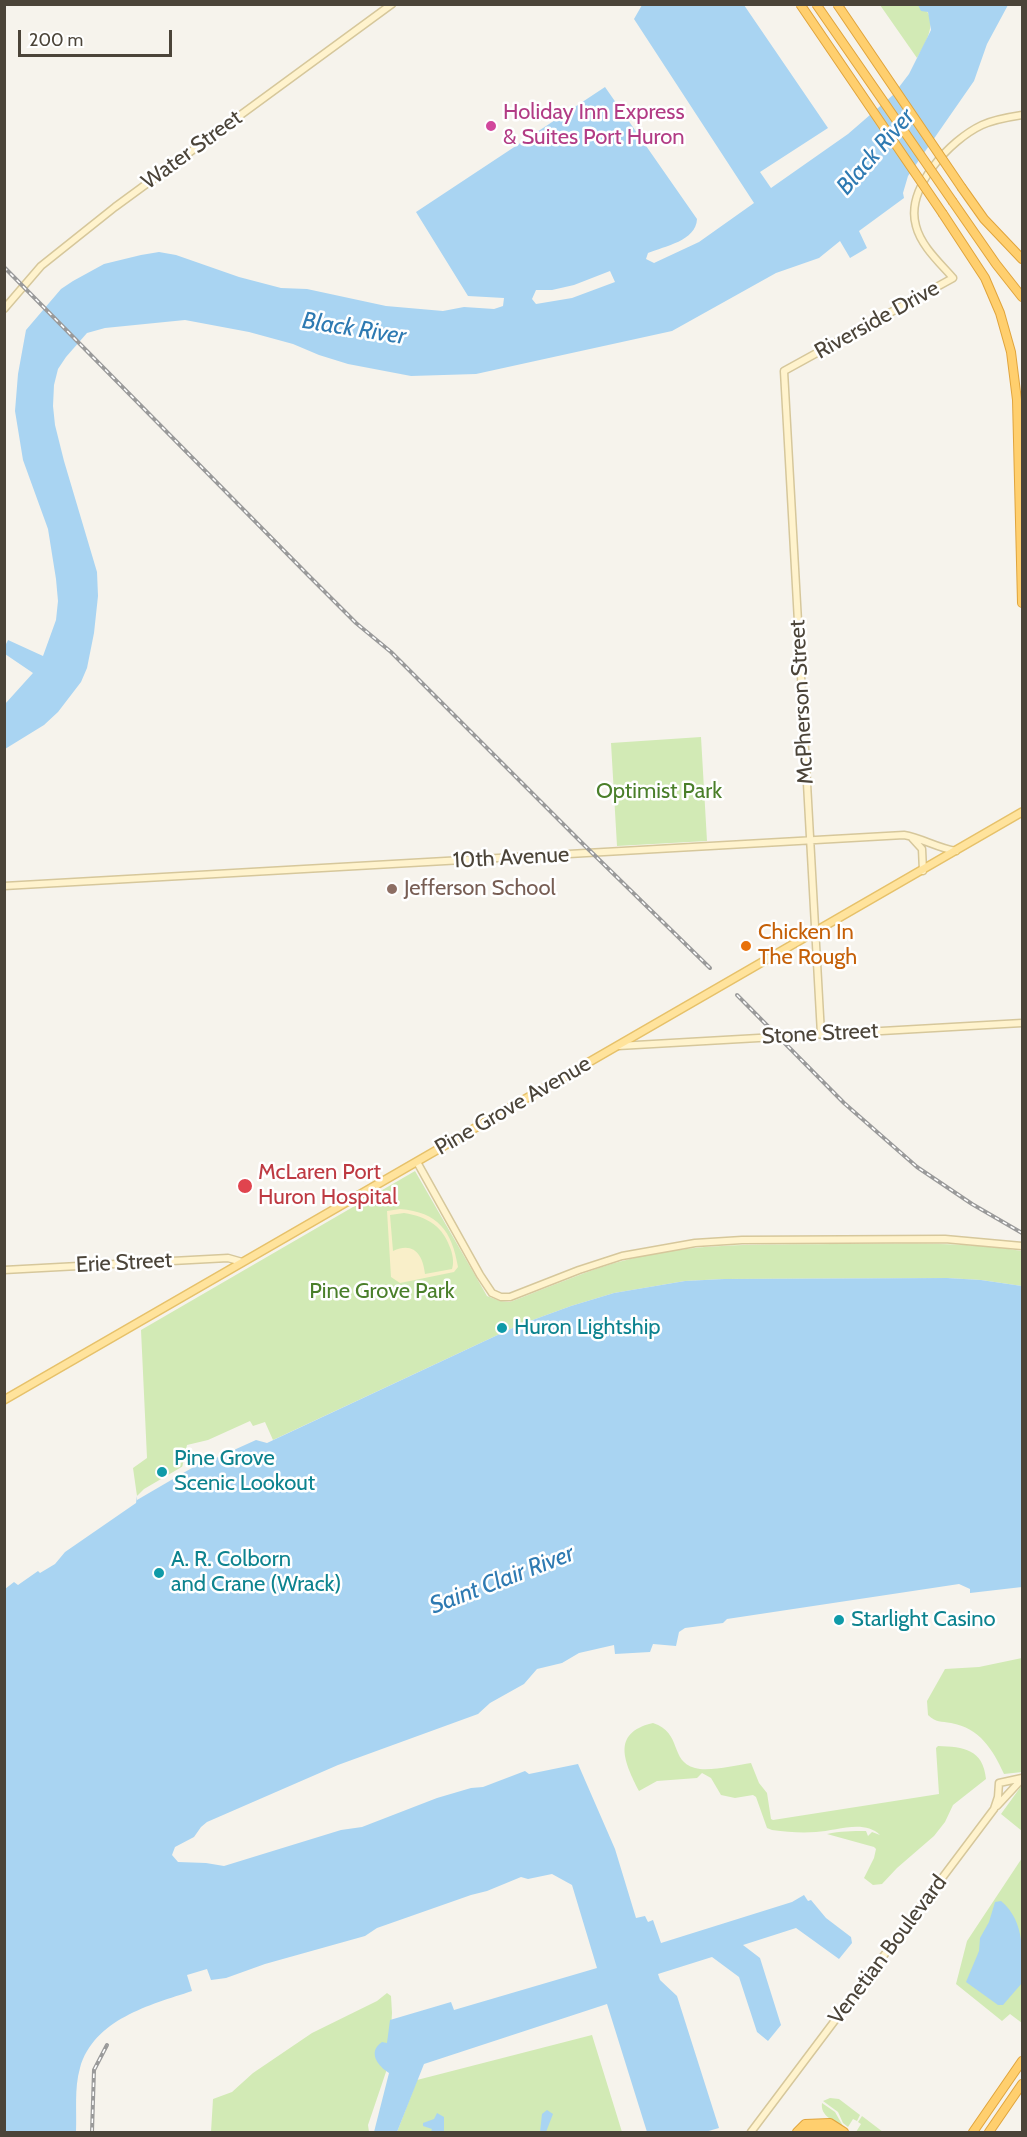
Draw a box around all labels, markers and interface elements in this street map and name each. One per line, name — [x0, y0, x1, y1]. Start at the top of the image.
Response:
scale bar — [21, 18, 176, 56]
text: 200 m — [29, 29, 83, 51]
place label: Holiday Inn Express & Suites Port Huron — [503, 100, 685, 152]
water label: Black River — [831, 103, 921, 201]
street label: Water Street — [137, 105, 247, 195]
marker: Holiday Inn Express & Suites Port Huron — [484, 119, 498, 133]
street label: Riverside Drive — [810, 275, 944, 365]
water label: Black River — [300, 307, 408, 351]
street label: McPherson Street — [785, 619, 819, 785]
park label: Optimist Park — [596, 779, 722, 805]
street label: 10th Avenue — [452, 842, 570, 874]
place label: Jefferson School — [404, 876, 556, 902]
marker: Jefferson School — [385, 882, 399, 896]
place label: Chicken In The Rough — [758, 920, 857, 972]
marker: Chicken In The Rough — [739, 939, 753, 953]
street label: Stone Street — [761, 1018, 879, 1050]
street label: Pine Grove Avenue — [430, 1051, 596, 1161]
place label: McLaren Port Huron Hospital — [258, 1160, 397, 1212]
marker: McLaren Port Huron Hospital — [236, 1177, 254, 1195]
street label: Erie Street — [75, 1247, 173, 1279]
park label: Pine Grove Park — [309, 1279, 455, 1305]
place label: Huron Lightship — [514, 1315, 661, 1341]
marker: Huron Lightship — [495, 1321, 509, 1335]
place label: Pine Grove Scenic Lookout — [174, 1446, 315, 1498]
marker: Pine Grove Scenic Lookout — [155, 1465, 169, 1479]
water label: Saint Clair River — [426, 1539, 578, 1621]
place label: A. R. Colborn and Crane (Wrack) — [171, 1547, 341, 1598]
marker: A. R. Colborn and Crane (Wrack) — [152, 1566, 166, 1580]
place label: Starlight Casino — [851, 1607, 996, 1633]
marker: Starlight Casino — [832, 1613, 846, 1627]
street label: Venetian Boulevard — [823, 1870, 953, 2030]

